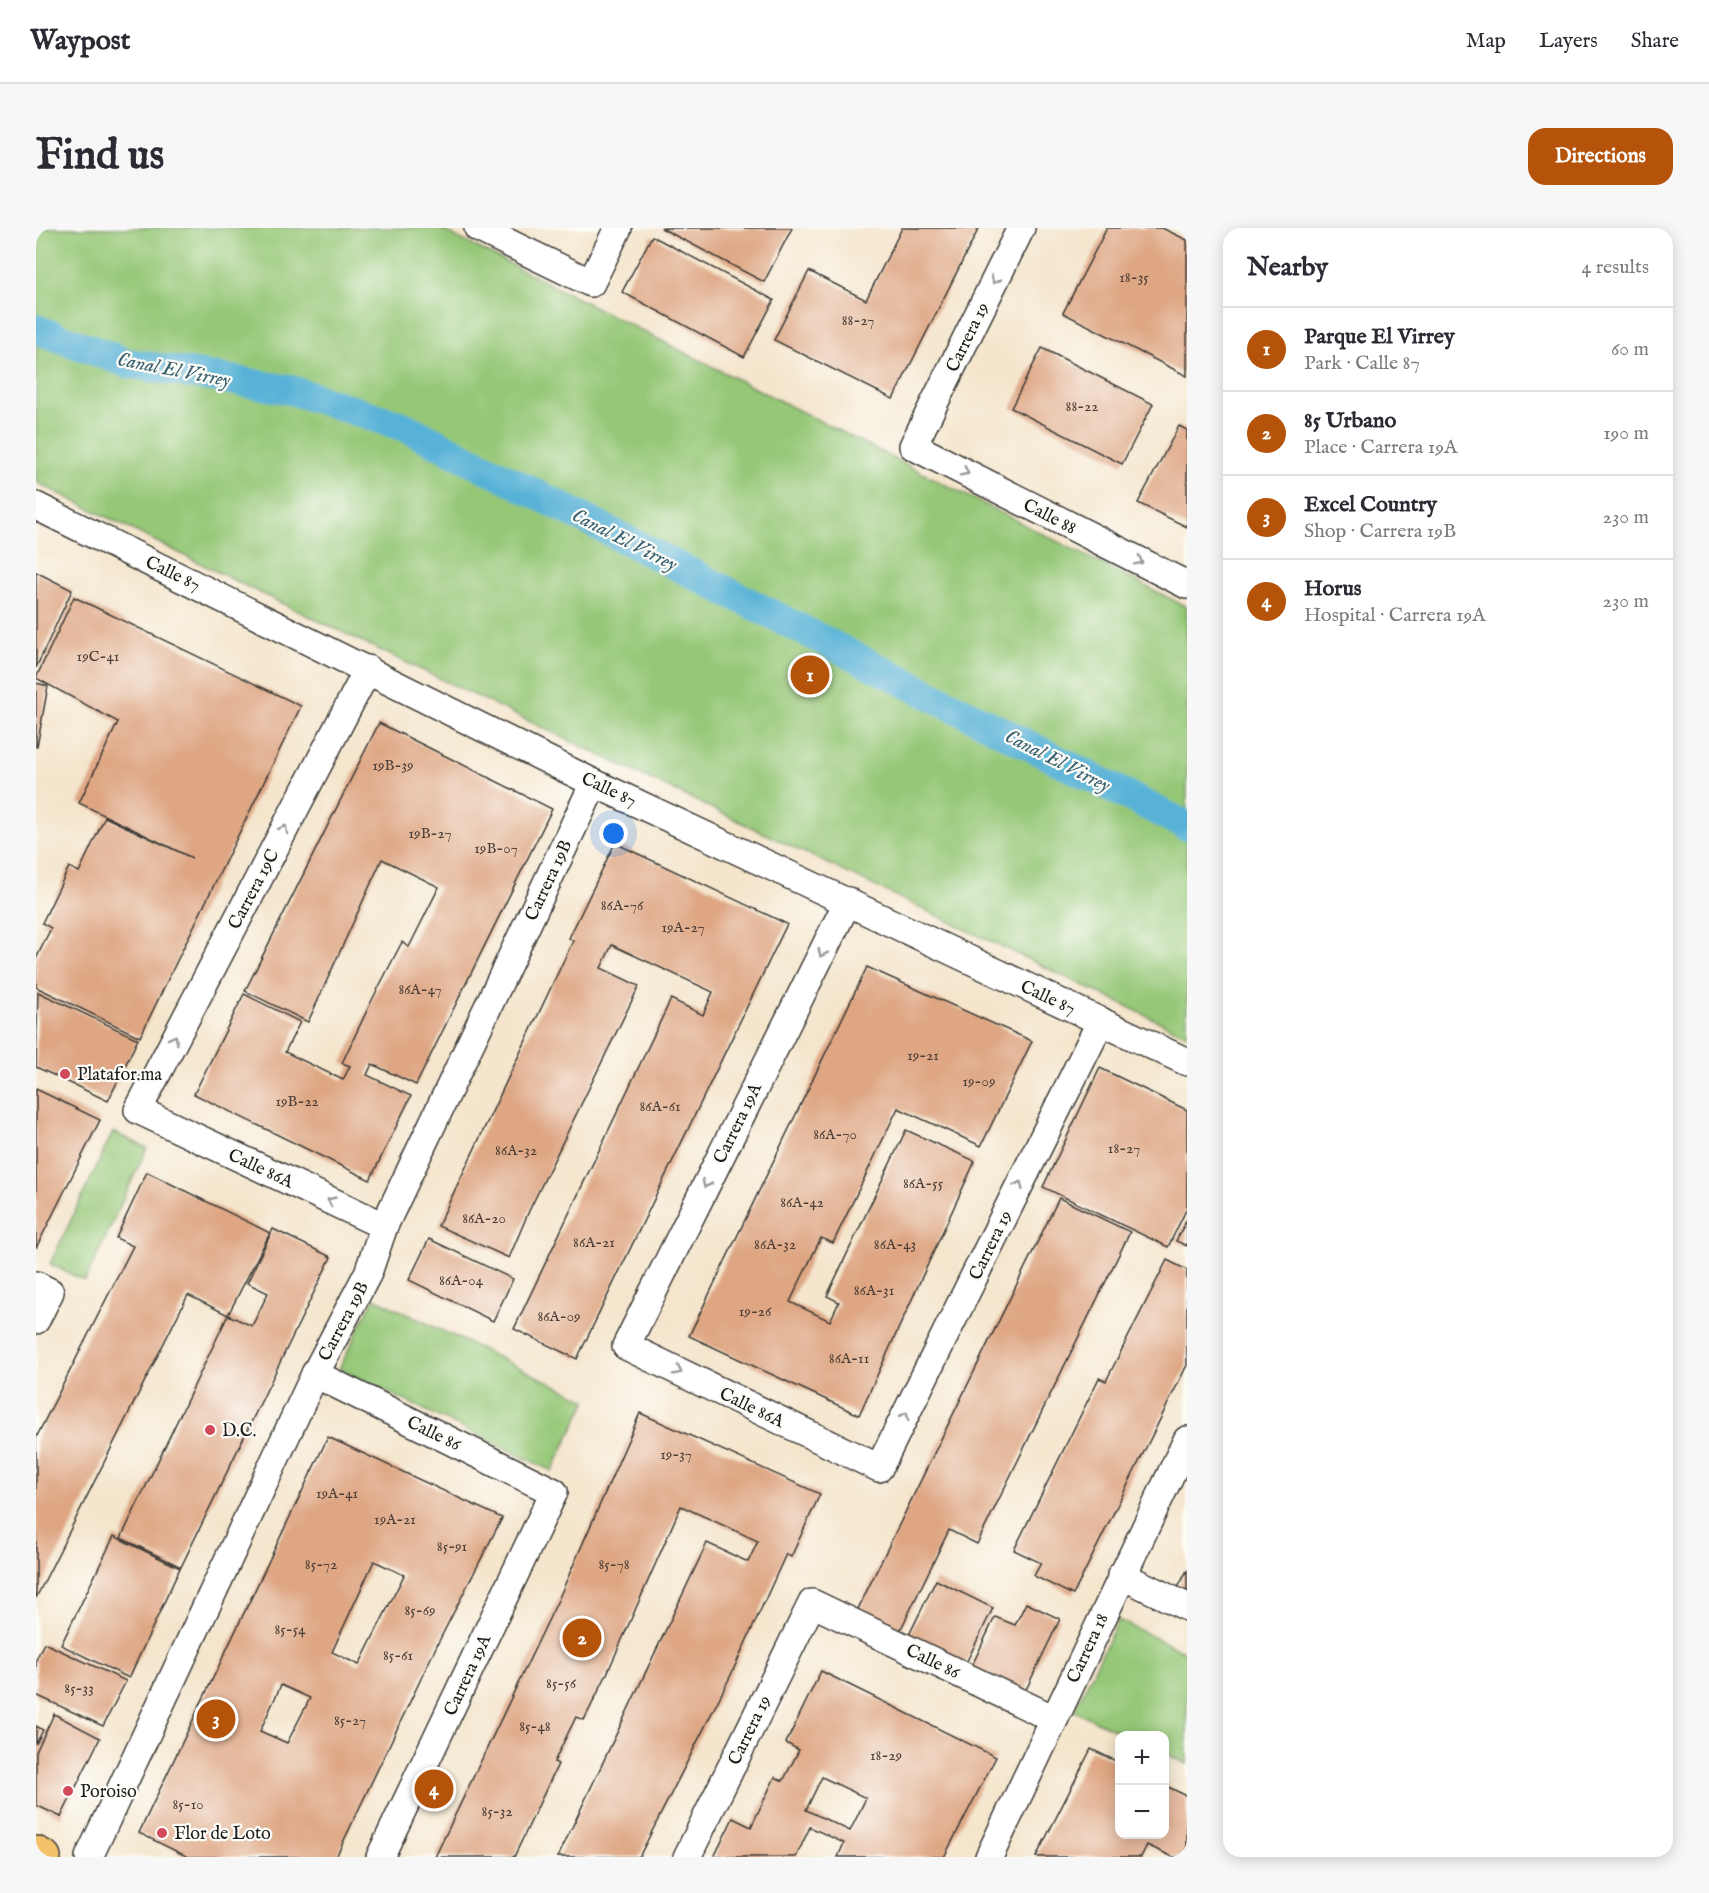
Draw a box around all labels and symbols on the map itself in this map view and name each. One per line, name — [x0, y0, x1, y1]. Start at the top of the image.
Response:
house number: 18-35 — [1119, 268, 1149, 287]
one-way arrow — [991, 274, 1003, 285]
street label: Carrera 19 — [942, 299, 995, 376]
house number: 88-27 — [842, 311, 874, 330]
water label: Canal El Virrey — [115, 347, 233, 394]
house number: 88-22 — [1066, 397, 1098, 416]
one-way arrow — [959, 465, 970, 477]
street label: Calle 88 — [1019, 494, 1080, 540]
water label: Canal El Virrey — [568, 503, 681, 578]
street label: Calle 87 — [141, 551, 203, 597]
one-way arrow — [1133, 554, 1143, 565]
house number: 19C-41 — [77, 647, 119, 666]
pin: 1 — [790, 652, 830, 698]
water label: Canal El Virrey — [1001, 724, 1114, 799]
house number: 19B-39 — [372, 756, 414, 775]
street label: Calle 87 — [577, 768, 640, 813]
your location — [599, 819, 628, 848]
house number: 19B-27 — [409, 824, 451, 843]
one-way arrow — [277, 825, 288, 835]
street label: Carrera 19B — [521, 836, 578, 925]
house number: 19B-07 — [474, 839, 518, 858]
street label: Carrera 19C — [224, 845, 285, 934]
house number: 86A-76 — [601, 896, 644, 915]
house number: 19A-27 — [661, 918, 705, 937]
one-way arrow — [817, 947, 829, 958]
street label: Calle 87 — [1016, 976, 1079, 1021]
house number: 86A-47 — [398, 980, 442, 999]
one-way arrow — [167, 1035, 179, 1046]
house number: 19-21 — [907, 1046, 939, 1065]
place label: Platafor.ma — [77, 1064, 162, 1087]
marker: Platafor.ma — [58, 1067, 72, 1081]
house number: 19-09 — [962, 1072, 996, 1091]
street label: Carrera 19A — [709, 1079, 768, 1168]
house number: 19B-22 — [275, 1092, 319, 1111]
house number: 86A-61 — [639, 1097, 681, 1116]
house number: 86A-70 — [813, 1125, 857, 1144]
house number: 18-27 — [1108, 1139, 1140, 1158]
house number: 86A-32 — [495, 1141, 537, 1160]
street label: Calle 86A — [224, 1144, 297, 1195]
house number: 86A-55 — [903, 1174, 944, 1193]
one-way arrow — [702, 1178, 714, 1189]
one-way arrow — [1012, 1180, 1024, 1191]
house number: 86A-42 — [780, 1193, 824, 1212]
one-way arrow — [326, 1196, 337, 1208]
street label: Carrera 19 — [965, 1207, 1018, 1284]
house number: 86A-20 — [462, 1209, 506, 1228]
house number: 86A-21 — [573, 1233, 615, 1252]
house number: 86A-32 — [754, 1235, 796, 1254]
house number: 86A-43 — [874, 1235, 916, 1254]
house number: 86A-04 — [439, 1271, 484, 1290]
street label: Carrera 19B — [314, 1278, 375, 1365]
house number: 86A-31 — [854, 1281, 894, 1300]
house number: 19-26 — [739, 1302, 772, 1321]
house number: 86A-09 — [537, 1307, 581, 1326]
house number: 86A-11 — [829, 1349, 869, 1368]
one-way arrow — [672, 1364, 683, 1376]
street label: Calle 86A — [715, 1383, 788, 1434]
street label: Calle 86 — [403, 1411, 464, 1457]
one-way arrow — [897, 1411, 909, 1422]
place label: D.C. — [222, 1420, 256, 1443]
marker: D.C. — [203, 1423, 217, 1437]
house number: 19-37 — [660, 1445, 692, 1464]
house number: 19A-41 — [316, 1484, 358, 1503]
house number: 19A-21 — [374, 1510, 416, 1529]
house number: 85-91 — [437, 1537, 467, 1556]
house number: 85-72 — [305, 1555, 337, 1574]
house number: 85-78 — [598, 1555, 630, 1574]
house number: 85-69 — [404, 1601, 436, 1620]
street label: Carrera 18 — [1062, 1610, 1114, 1687]
pin: 2 — [562, 1616, 602, 1660]
house number: 85-54 — [274, 1620, 306, 1639]
street label: Carrera 19A — [440, 1631, 498, 1720]
street label: Calle 86 — [902, 1639, 963, 1685]
house number: 85-61 — [383, 1646, 413, 1665]
house number: 85-56 — [546, 1674, 577, 1693]
house number: 85-33 — [64, 1679, 94, 1698]
street label: Carrera 19 — [724, 1692, 777, 1769]
pin: 3 — [196, 1696, 236, 1742]
house number: 85-27 — [334, 1711, 366, 1730]
house number: 85-48 — [519, 1717, 551, 1736]
house number: 18-29 — [870, 1746, 902, 1765]
pin: 4 — [414, 1766, 454, 1812]
place label: Poroiso — [80, 1781, 137, 1804]
marker: Poroiso — [61, 1784, 75, 1798]
house number: 85-10 — [172, 1795, 204, 1814]
house number: 85-32 — [482, 1802, 512, 1821]
place label: Flor de Loto — [174, 1823, 271, 1846]
marker: Flor de Loto — [155, 1826, 169, 1840]

